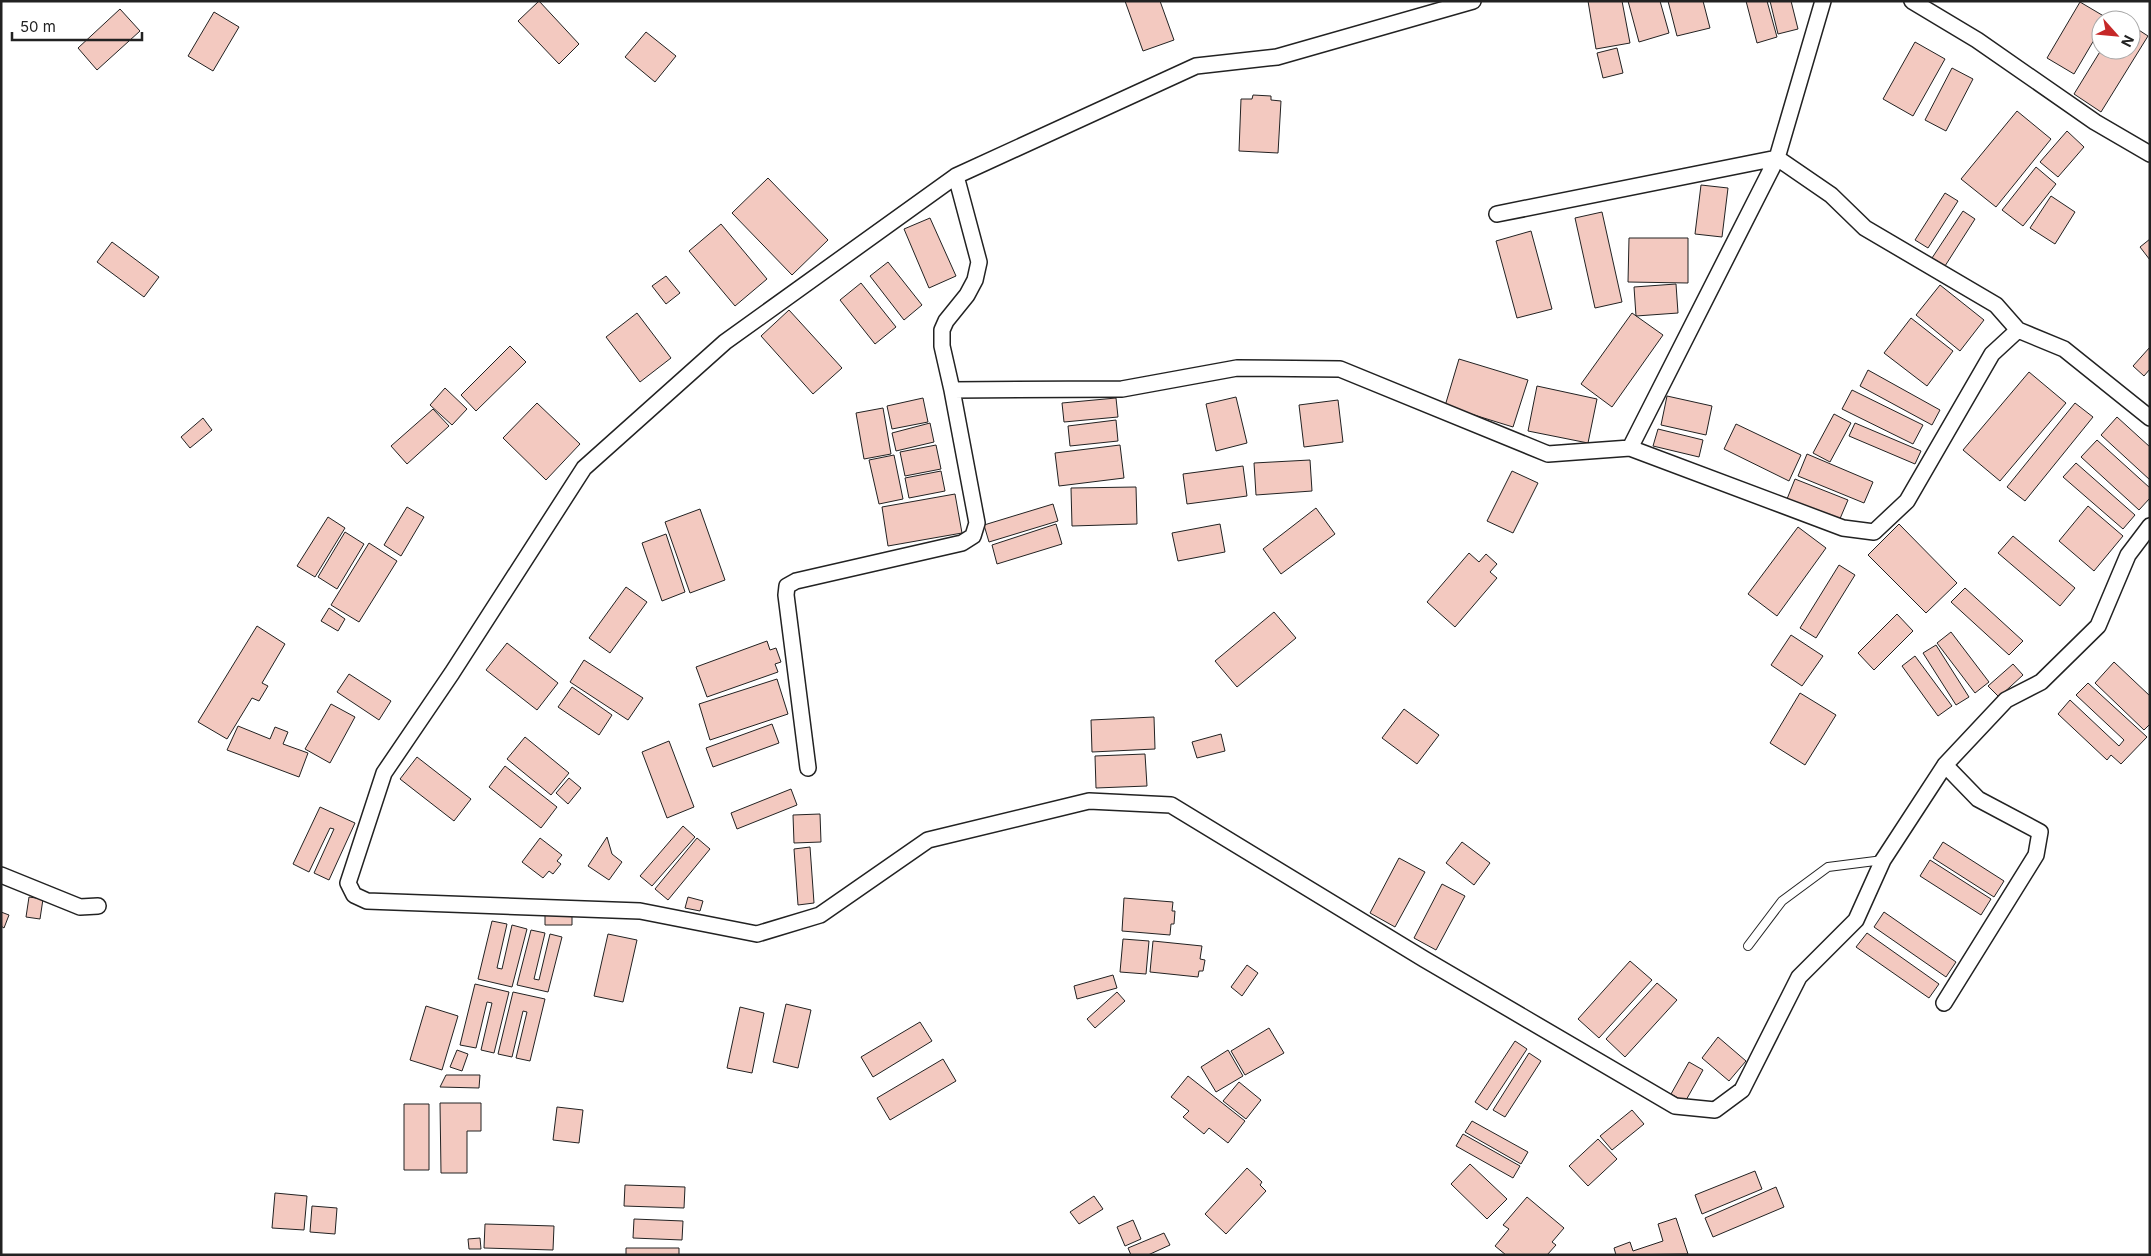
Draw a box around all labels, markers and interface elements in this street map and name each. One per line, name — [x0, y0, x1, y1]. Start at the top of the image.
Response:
scale bar — [12, 10, 142, 42]
north arrow — [2091, 10, 2141, 60]
text: 50 m — [20, 17, 56, 36]
text: N — [2118, 33, 2138, 50]

